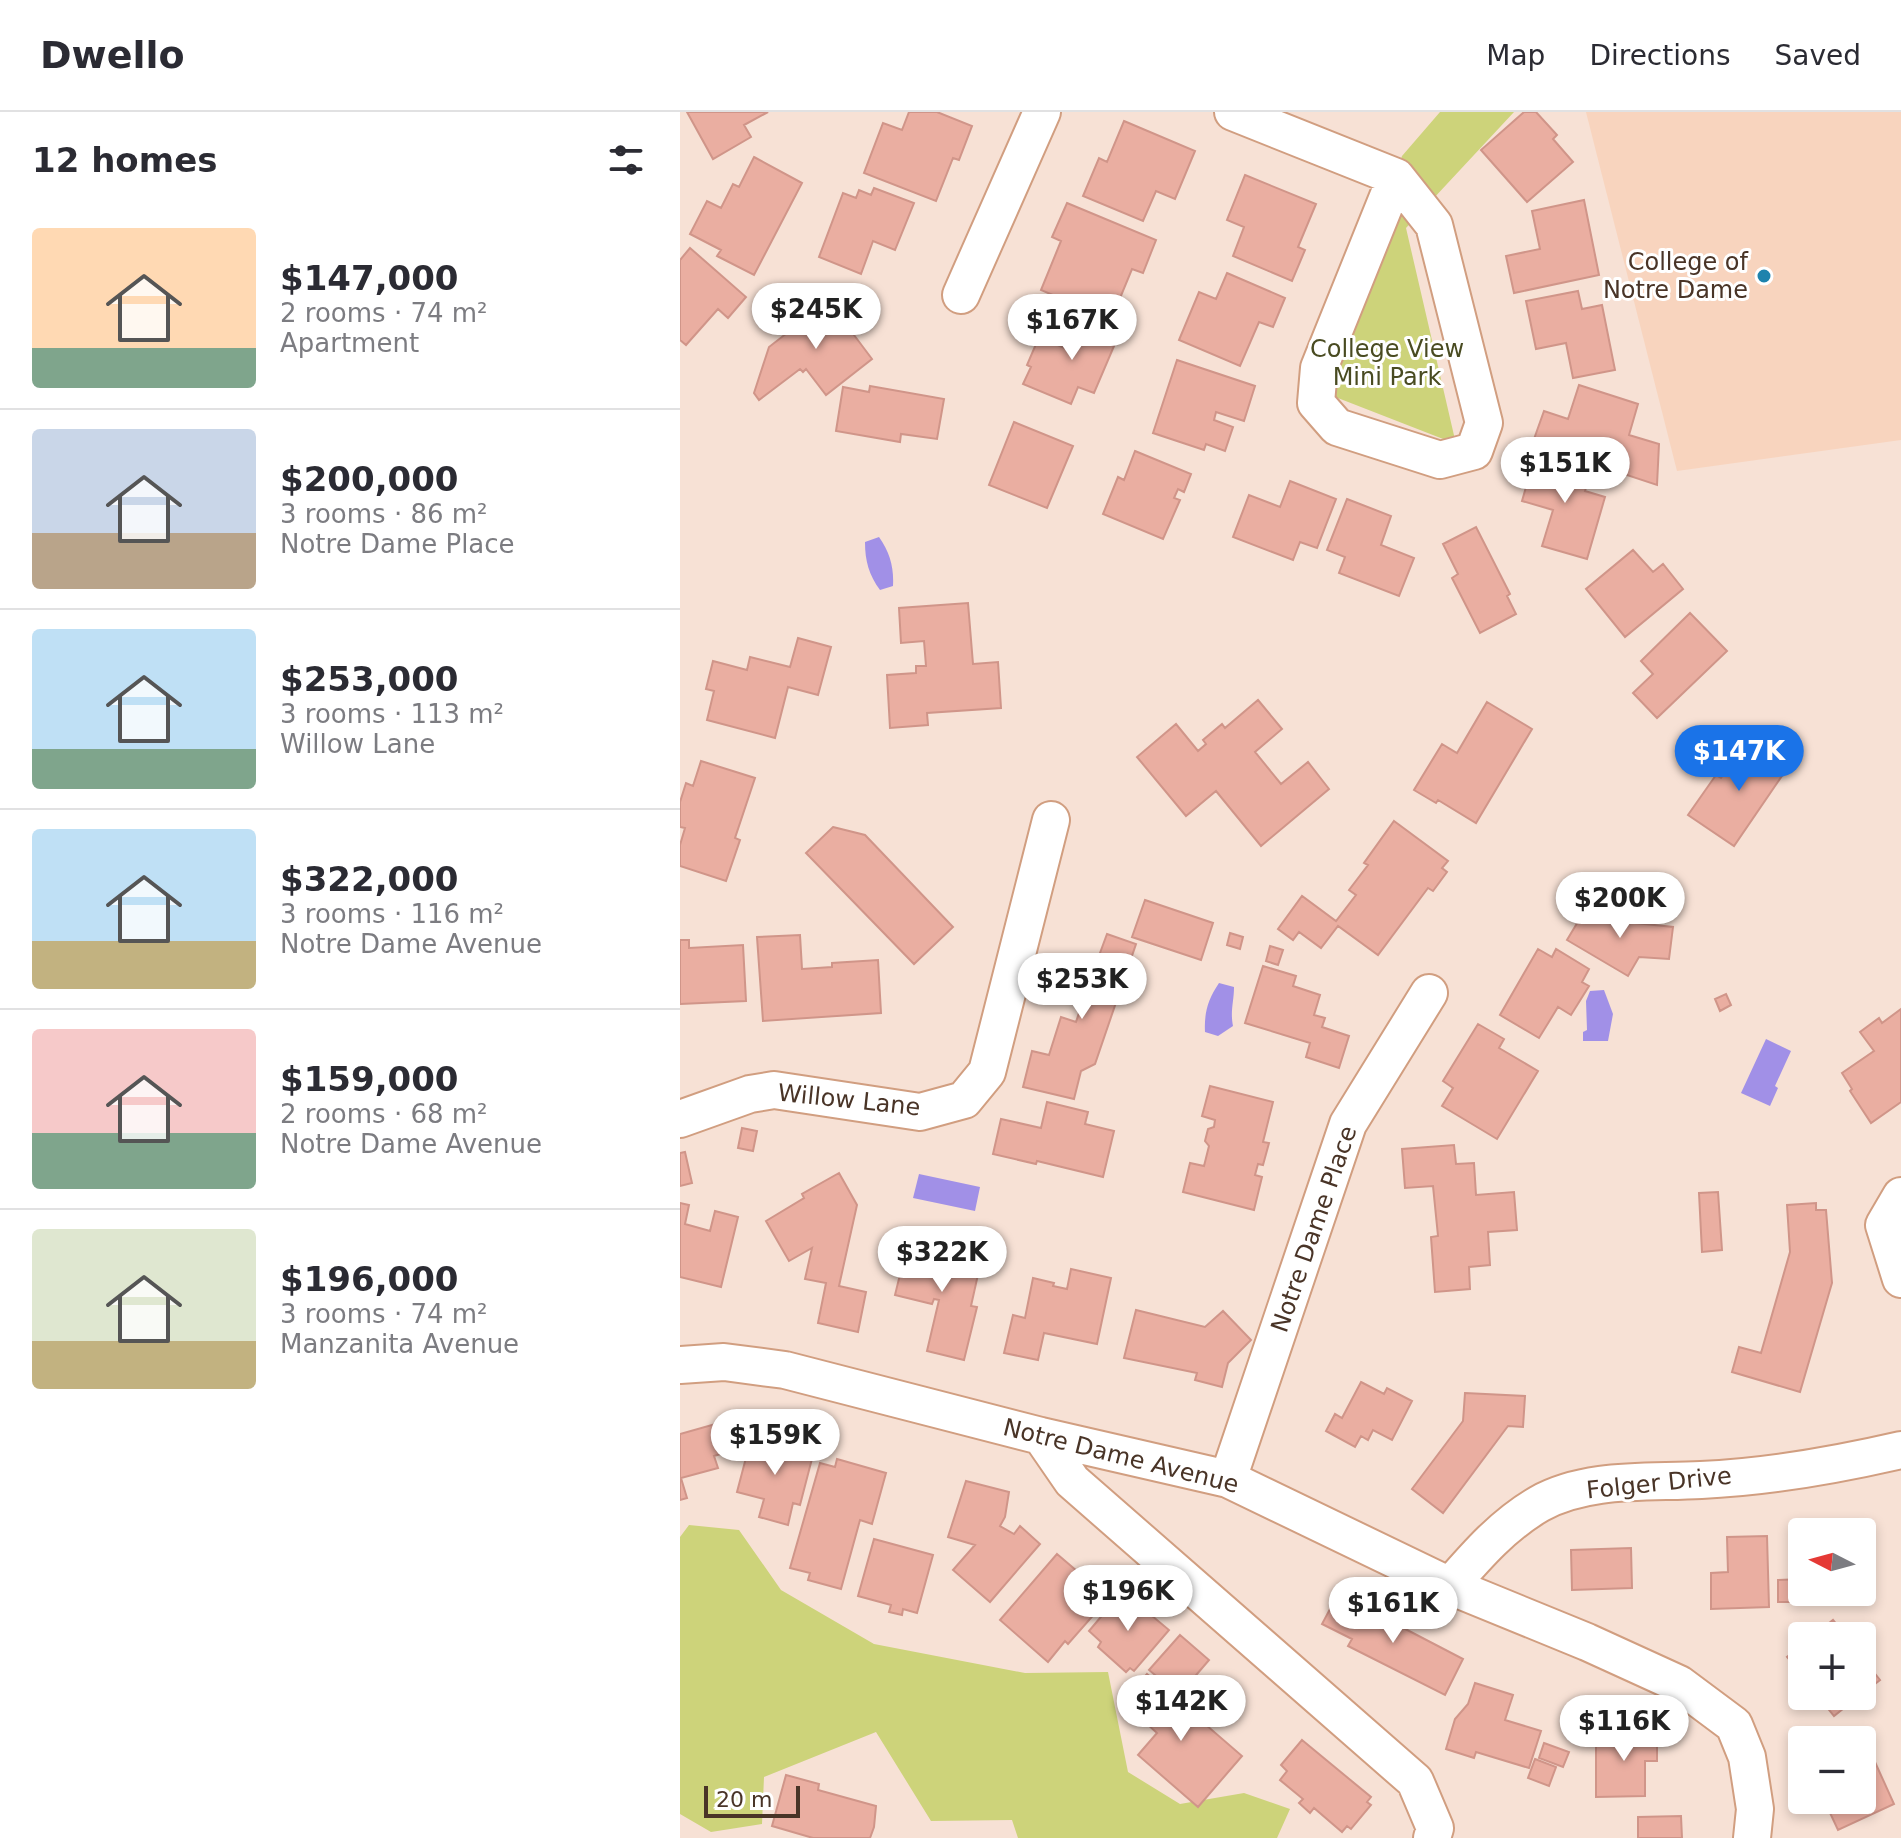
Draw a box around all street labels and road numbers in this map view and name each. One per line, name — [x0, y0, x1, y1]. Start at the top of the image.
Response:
street label: Willow Lane — [776, 1079, 922, 1121]
street label: Notre Dame Place — [1266, 1122, 1362, 1336]
street label: Notre Dame Avenue — [1000, 1413, 1242, 1499]
street label: Folger Drive — [1585, 1461, 1733, 1505]

